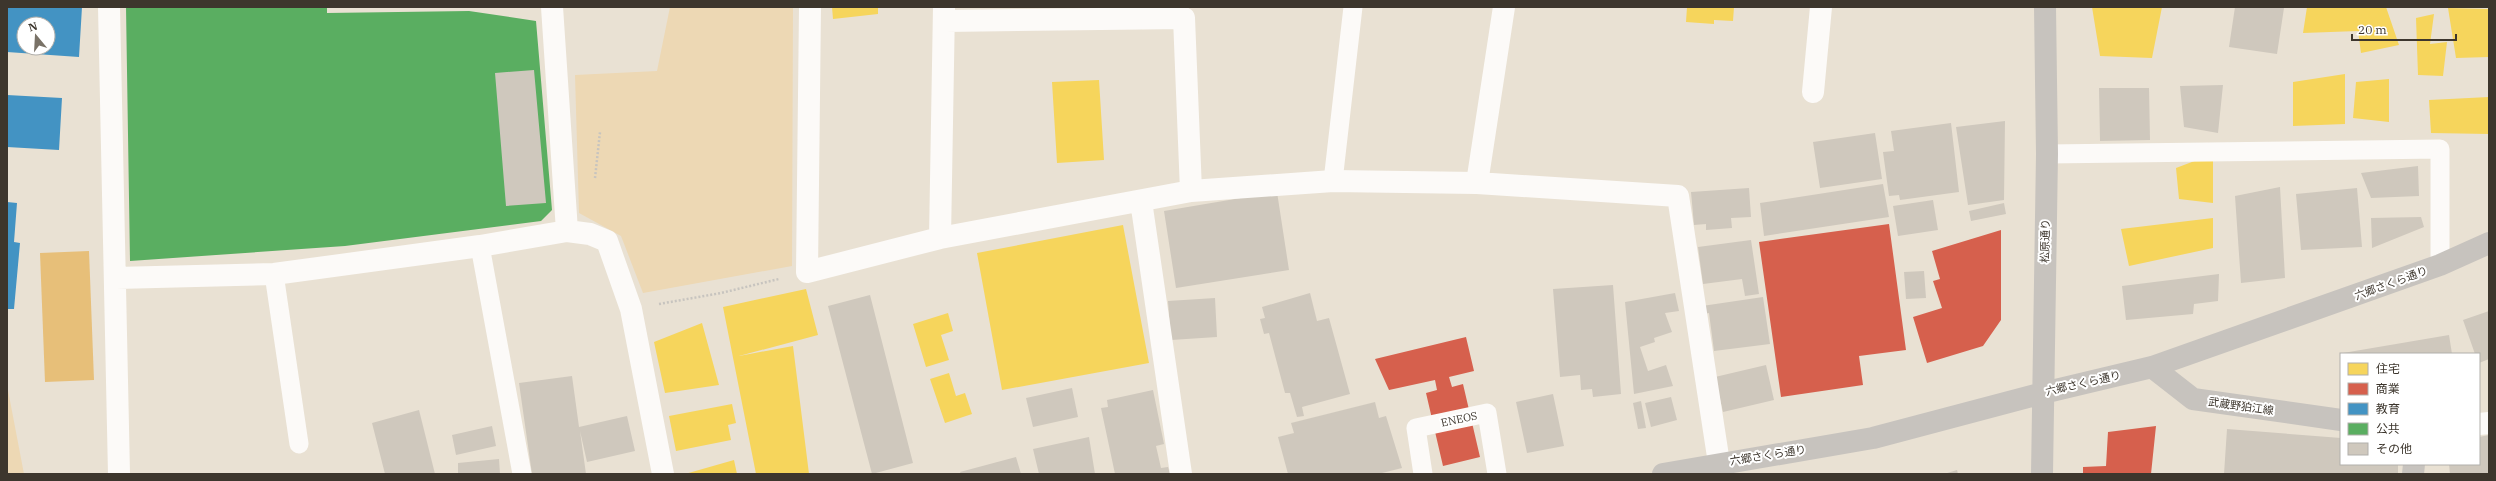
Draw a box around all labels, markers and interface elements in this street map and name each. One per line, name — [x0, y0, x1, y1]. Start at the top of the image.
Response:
north arrow — [16, 16, 56, 56]
scale bar — [2352, 16, 2456, 42]
text: N — [27, 18, 39, 34]
text: 20 m — [2358, 22, 2387, 37]
street label: 松原通り — [2038, 219, 2052, 263]
street label: 六郷さくら通り — [2352, 263, 2430, 303]
legend — [2340, 353, 2480, 465]
text: 住宅 — [2376, 361, 2400, 376]
street label: 六郷さくら通り — [2044, 368, 2122, 398]
text: 商業 — [2376, 381, 2400, 396]
street label: 武蔵野狛江線 — [2207, 394, 2275, 418]
text: 教育 — [2376, 401, 2400, 416]
street label: ENEOS — [1439, 408, 1479, 430]
text: 公共 — [2376, 421, 2400, 436]
text: その他 — [2376, 441, 2412, 456]
street label: 六郷さくら通り — [1729, 442, 1807, 468]

